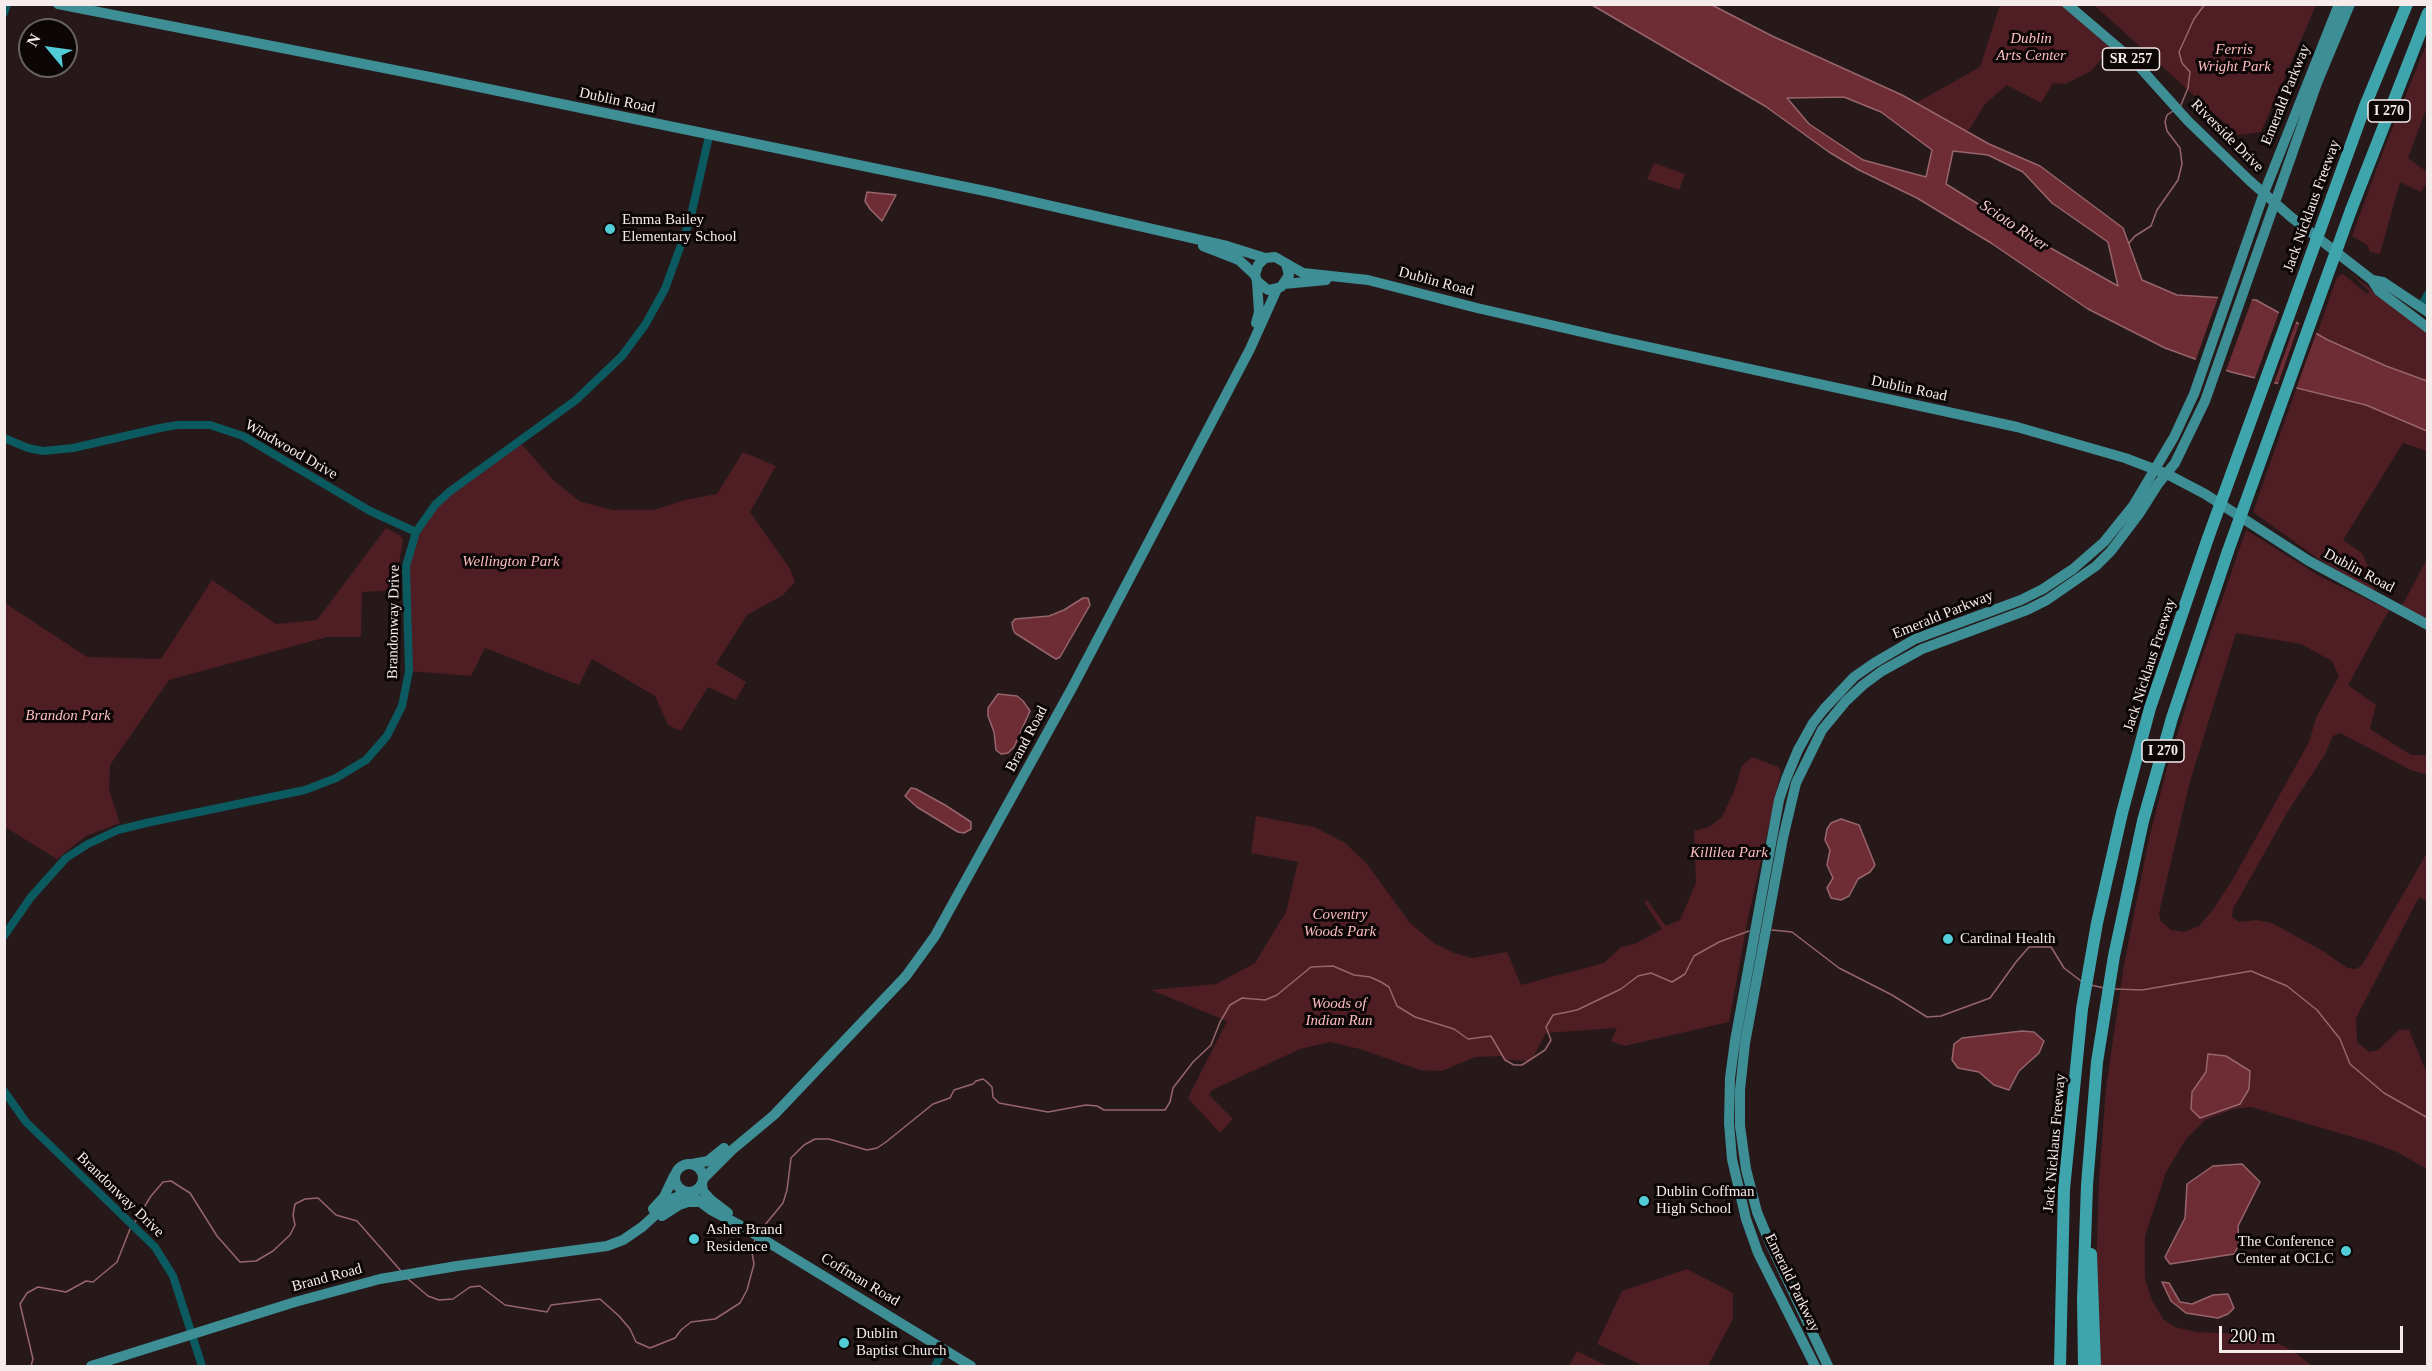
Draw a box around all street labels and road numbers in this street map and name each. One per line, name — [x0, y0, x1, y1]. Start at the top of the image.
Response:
street label: Emerald Parkway — [2258, 42, 2314, 148]
road number: SR 257 — [2102, 48, 2160, 70]
street label: Dublin Road — [577, 84, 657, 118]
street label: Riverside Drive — [2187, 96, 2267, 176]
road number: I 270 — [2368, 100, 2410, 122]
street label: Jack Nicklaus Freeway — [2280, 138, 2344, 274]
street label: Dublin Road — [1396, 263, 1476, 301]
street label: Dublin Road — [1869, 372, 1949, 406]
street label: Windwood Drive — [241, 416, 341, 484]
street label: Dublin Road — [2321, 545, 2397, 597]
street label: Brandonway Drive — [384, 565, 404, 679]
street label: Emerald Parkway — [1890, 587, 1996, 643]
street label: Jack Nicklaus Freeway — [2120, 596, 2180, 734]
street label: Brand Road — [1002, 703, 1052, 775]
road number: I 270 — [2142, 740, 2184, 762]
street label: Jack Nicklaus Freeway — [2040, 1073, 2070, 1213]
street label: Brandonway Drive — [73, 1149, 167, 1241]
street label: Emerald Parkway — [1760, 1231, 1824, 1335]
street label: Coffman Road — [817, 1250, 903, 1310]
street label: Brand Road — [290, 1260, 364, 1296]

